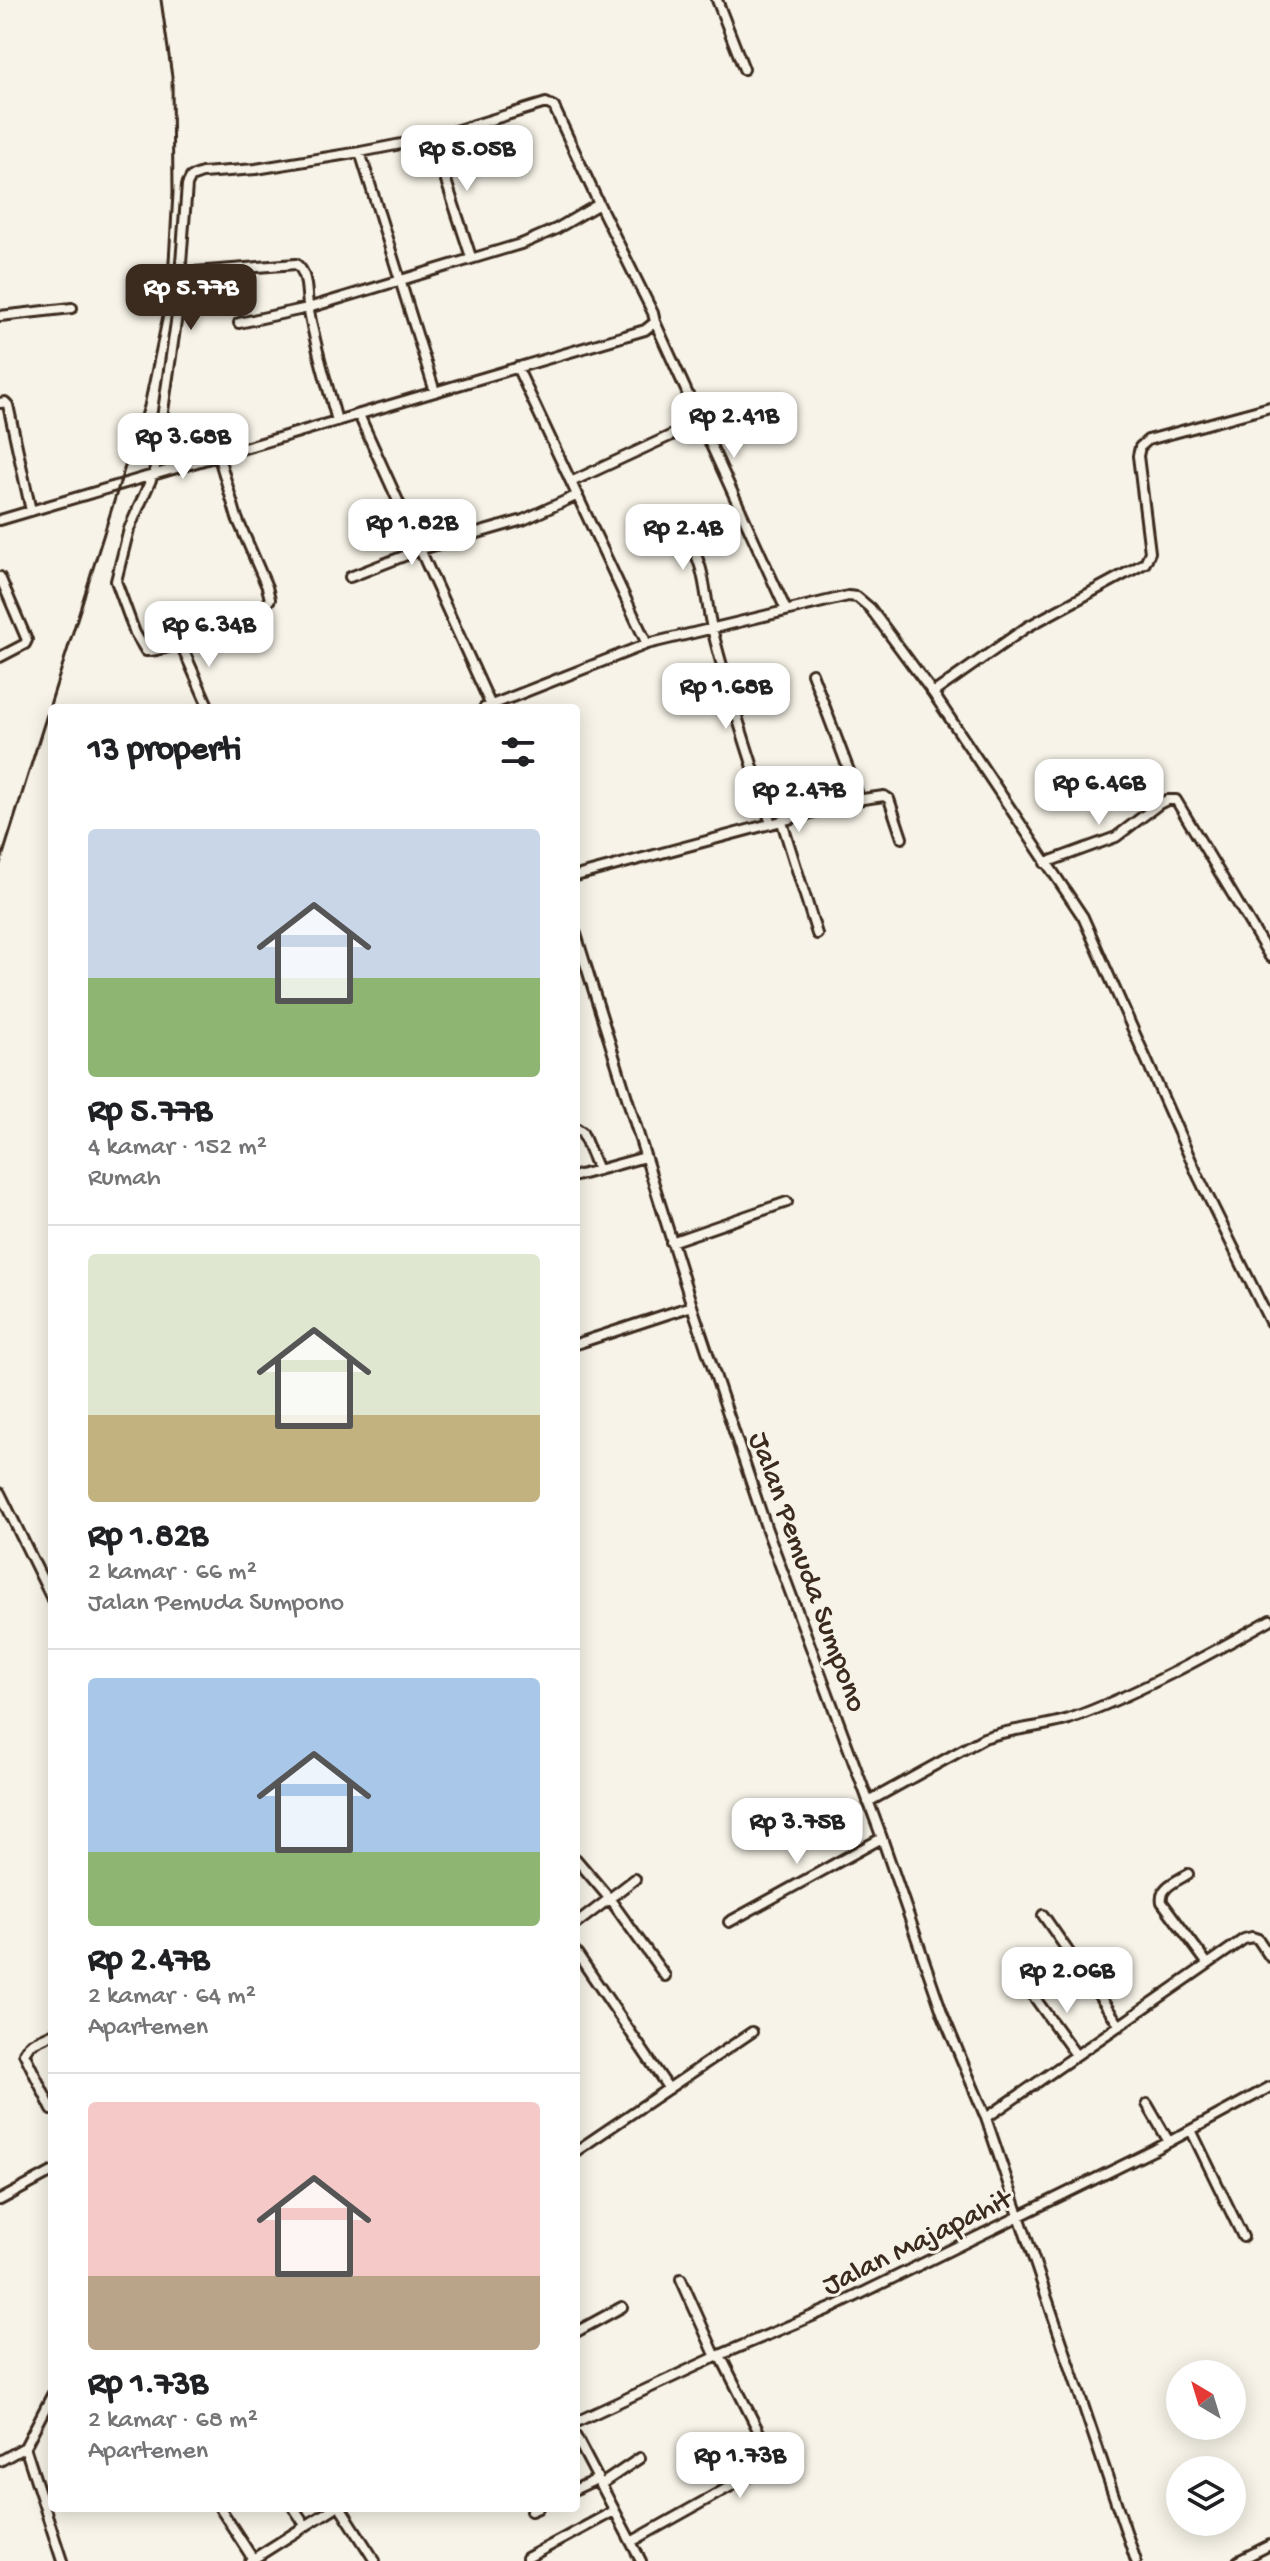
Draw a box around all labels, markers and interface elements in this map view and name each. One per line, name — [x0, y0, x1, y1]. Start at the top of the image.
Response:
pin: Rp 5.05B — [384, 125, 550, 193]
text: Rp 5.05B — [419, 135, 515, 166]
pin: Rp 5.77B — [108, 264, 274, 332]
text: Rp 5.77B — [144, 274, 238, 305]
pin: Rp 2.41B — [651, 392, 817, 460]
text: Rp 2.41B — [689, 402, 779, 433]
pin: Rp 3.68B — [100, 413, 266, 481]
text: Rp 3.68B — [136, 423, 230, 454]
pin: Rp 1.82B — [329, 499, 495, 567]
pin: Rp 2.4B — [609, 504, 757, 572]
text: Rp 1.82B — [366, 509, 458, 540]
text: Rp 2.4B — [643, 514, 723, 545]
pin: Rp 6.34B — [126, 601, 292, 669]
text: Rp 6.34B — [162, 611, 256, 642]
pin: Rp 1.68B — [643, 663, 809, 731]
text: Rp 1.68B — [680, 673, 772, 704]
icon: filters — [496, 730, 540, 774]
text: 13 properti — [88, 732, 241, 772]
pin: Rp 6.46B — [1016, 759, 1182, 827]
pin: Rp 2.47B — [716, 766, 882, 834]
text: Rp 6.46B — [1053, 769, 1145, 800]
text: Rp 2.47B — [753, 776, 845, 807]
icon: home — [242, 881, 386, 1025]
text: Rp 5.77B — [88, 1093, 212, 1133]
text: 4 kamar · 152 m² — [88, 1133, 267, 1164]
text: Rumah — [88, 1164, 161, 1195]
icon: home — [242, 1306, 386, 1450]
street label: Jalan Pemuda Sumpono — [739, 1428, 873, 1717]
text: Rp 1.82B — [88, 1518, 208, 1558]
text: 2 kamar · 66 m² — [88, 1558, 257, 1589]
text: Jalan Pemuda Sumpono — [88, 1589, 344, 1620]
icon: home — [242, 1730, 386, 1874]
pin: Rp 3.75B — [714, 1798, 880, 1866]
text: Rp 3.75B — [750, 1808, 844, 1839]
text: Rp 2.47B — [88, 1942, 209, 1982]
pin: Rp 2.06B — [984, 1947, 1150, 2015]
text: Rp 2.06B — [1020, 1957, 1114, 1988]
text: 2 kamar · 64 m² — [88, 1982, 256, 2013]
text: Apartemen — [88, 2013, 208, 2044]
icon: home — [242, 2154, 386, 2298]
street label: Jalan Majapahit — [818, 2182, 1021, 2305]
north arrow — [1166, 2360, 1246, 2440]
map controls — [1166, 2360, 1246, 2536]
text: Rp 1.73B — [88, 2366, 208, 2406]
text: 2 kamar · 68 m² — [88, 2406, 258, 2437]
pin: Rp 1.73B — [657, 2432, 823, 2500]
text: Apartemen — [88, 2437, 208, 2468]
text: Rp 1.73B — [694, 2442, 786, 2473]
button: layers — [1166, 2456, 1246, 2536]

